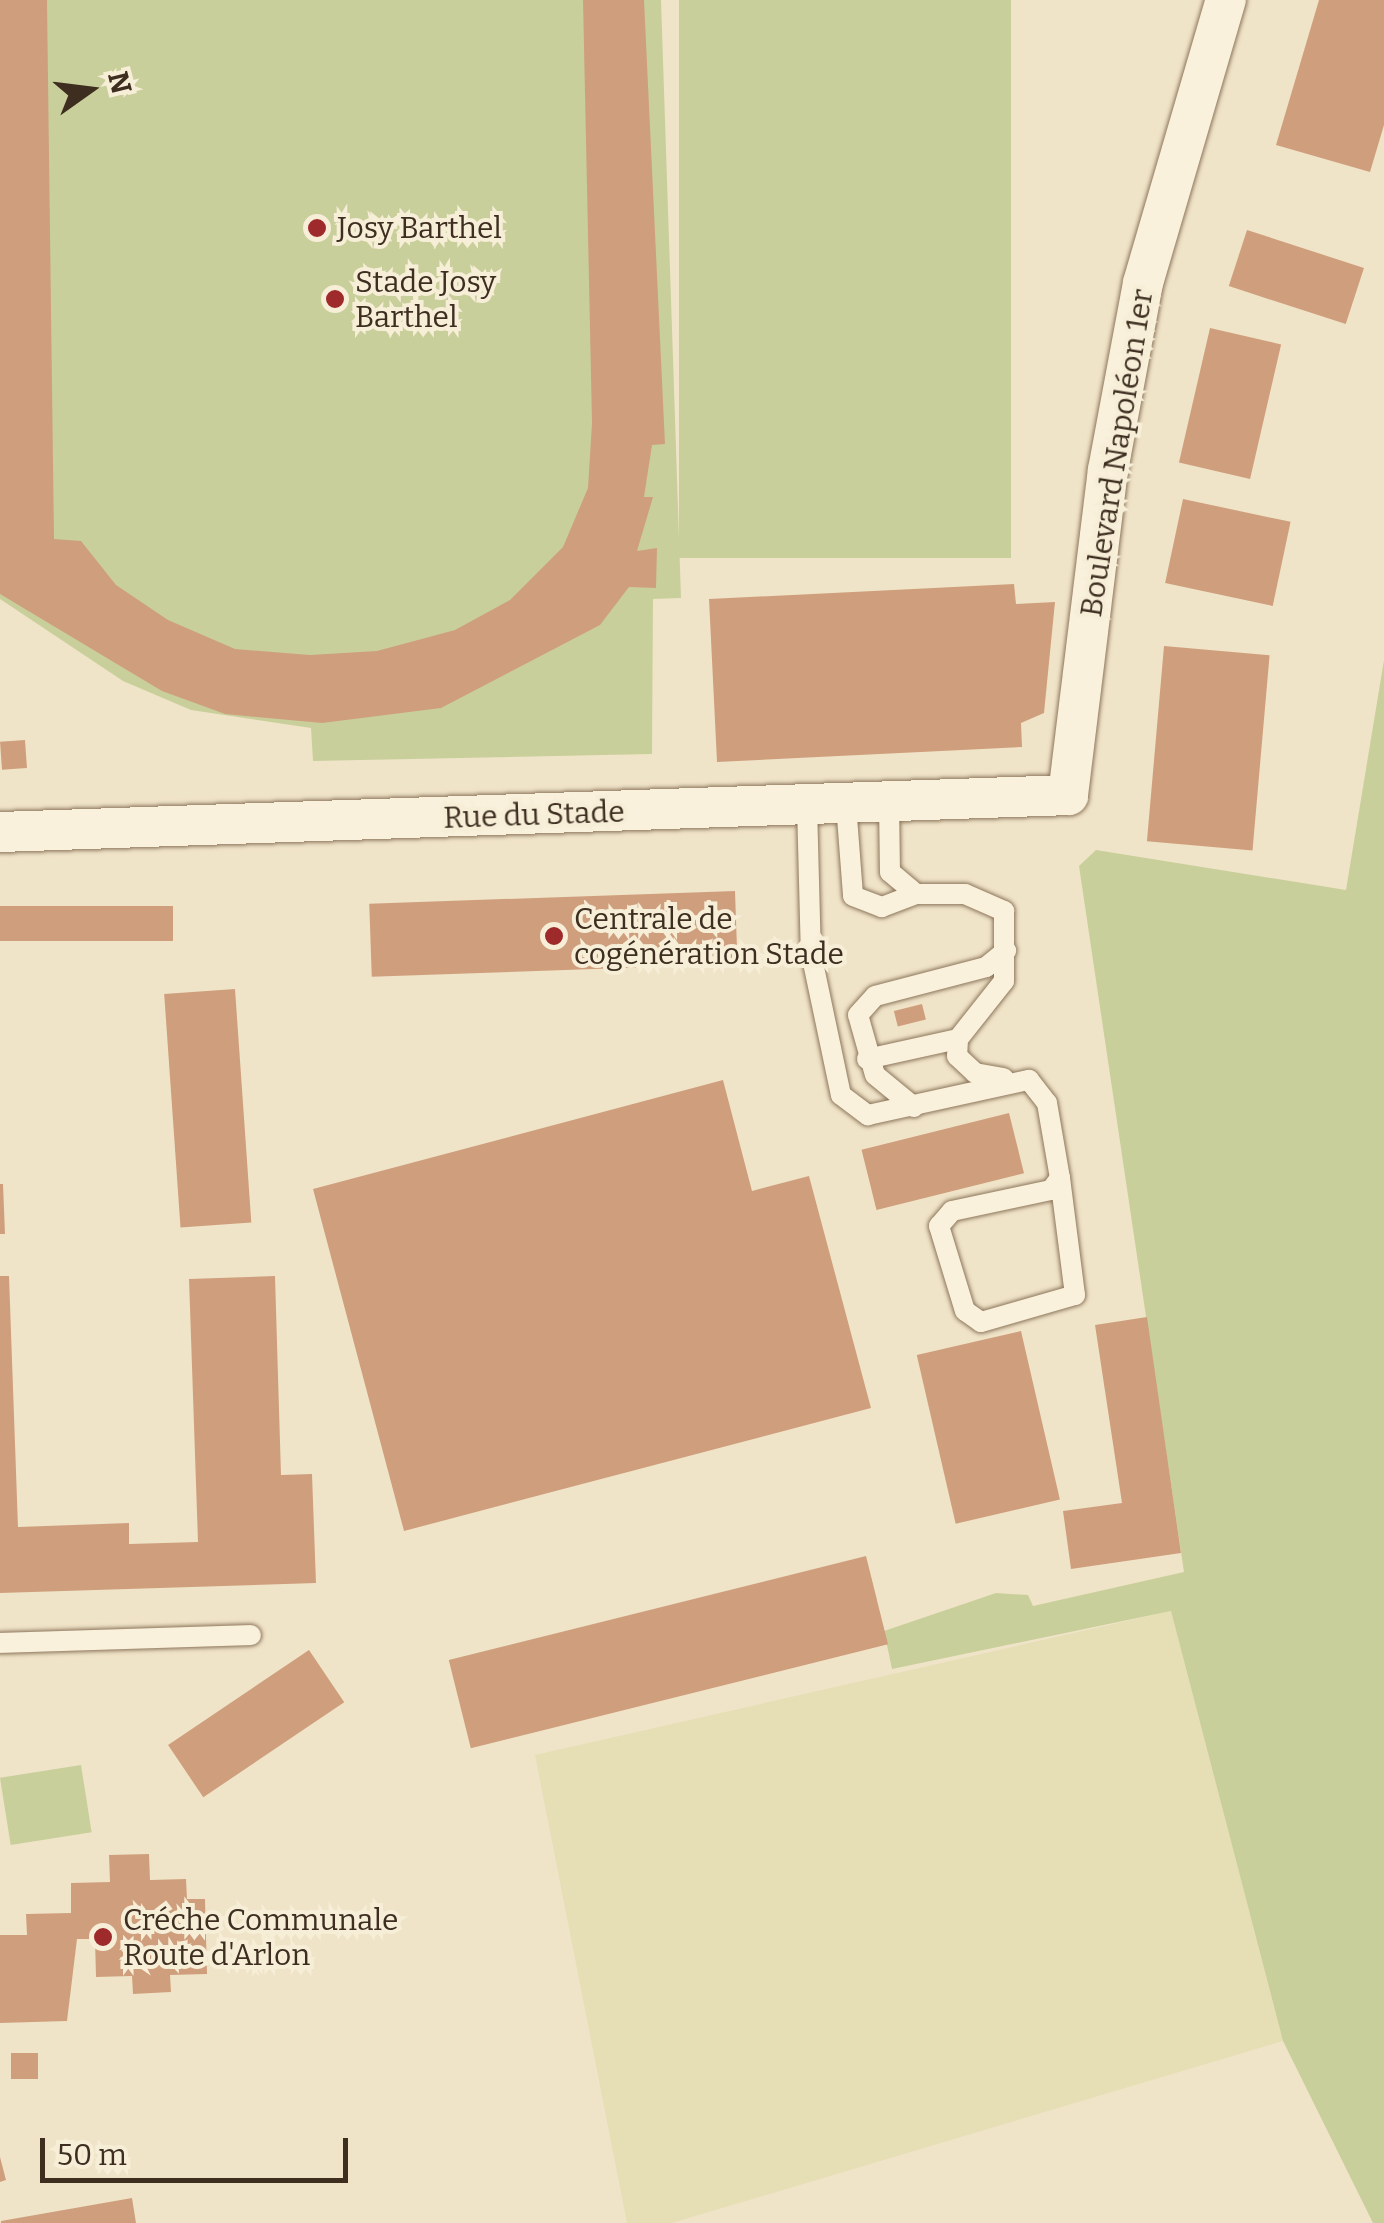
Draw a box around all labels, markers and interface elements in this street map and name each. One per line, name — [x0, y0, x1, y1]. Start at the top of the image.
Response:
north arrow — [40, 40, 140, 140]
text: N — [101, 68, 138, 97]
place label: Josy Barthel — [337, 210, 502, 246]
marker: Josy Barthel — [306, 217, 328, 239]
place label: Stade Josy Barthel — [355, 264, 496, 334]
street label: Boulevard Napoléon 1er — [1073, 287, 1161, 619]
marker: Stade Josy Barthel — [324, 288, 346, 310]
street label: Rue du Stade — [443, 794, 625, 836]
place label: Centrale de cogénération Stade — [574, 901, 844, 972]
marker: Centrale de cogénération Stade — [543, 925, 565, 947]
place label: Créche Communale Route d'Arlon — [123, 1902, 398, 1972]
marker: Créche Communale Route d'Arlon — [92, 1926, 114, 1948]
scale bar — [45, 2118, 352, 2180]
text: 50 m — [57, 2137, 127, 2173]

